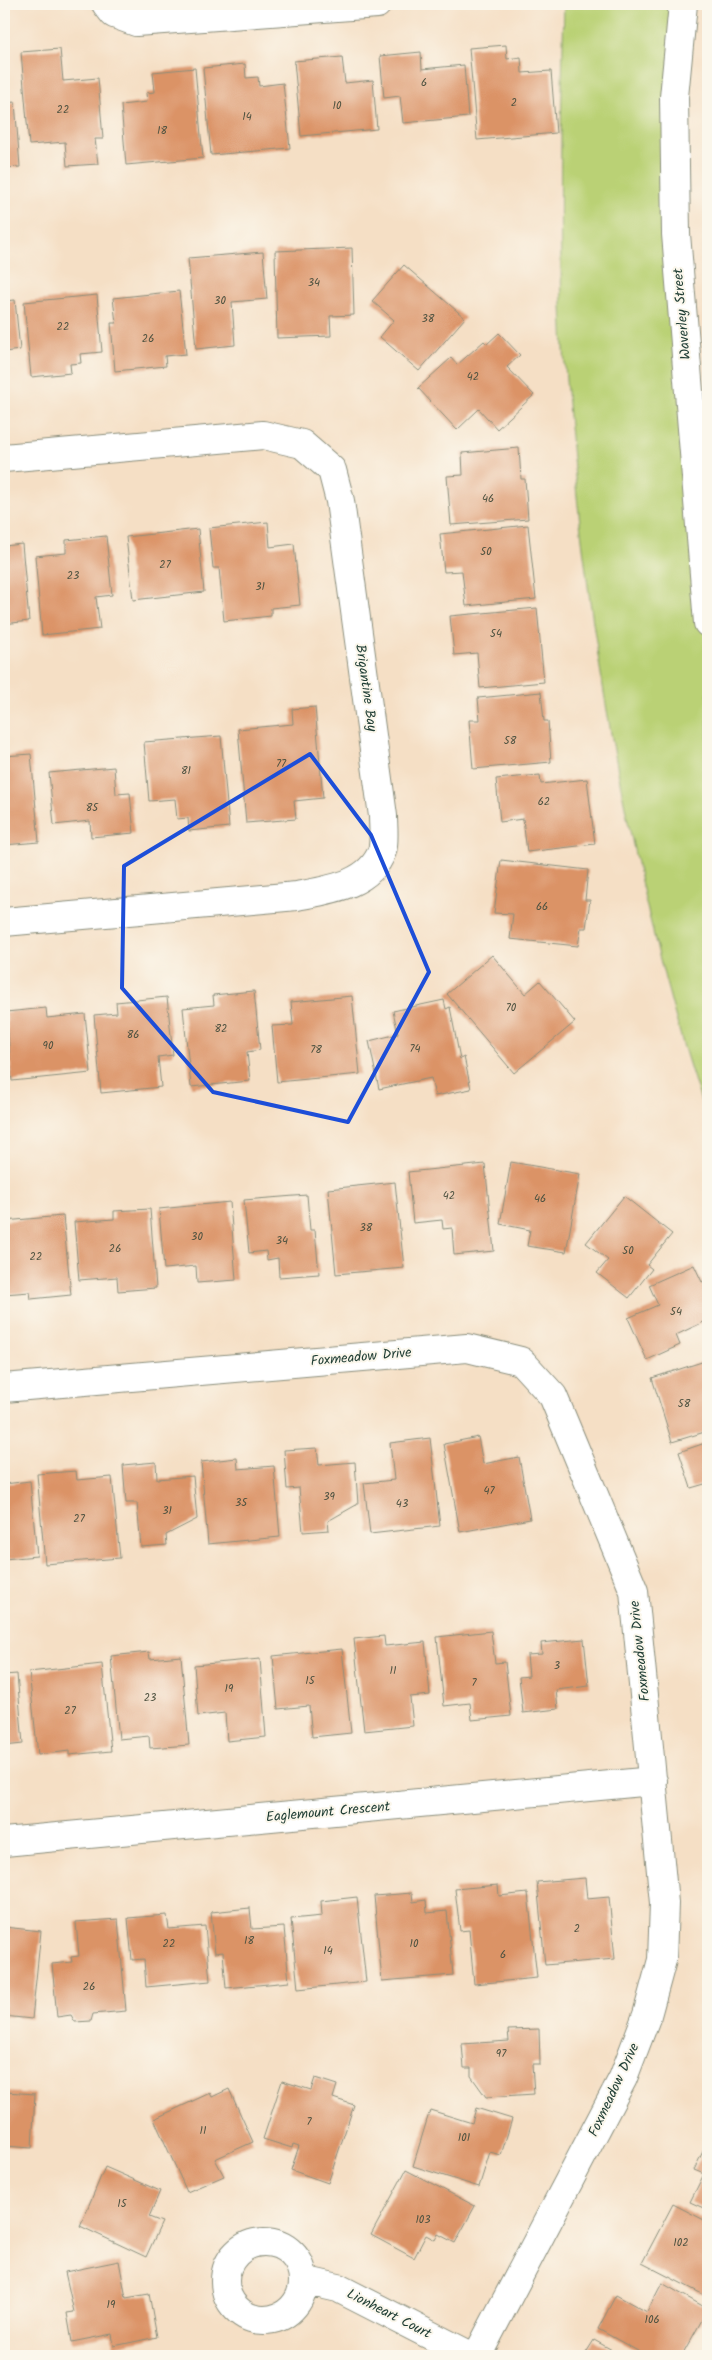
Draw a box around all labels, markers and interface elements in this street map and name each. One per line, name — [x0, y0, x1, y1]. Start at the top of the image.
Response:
house number: 6 — [421, 74, 427, 92]
house number: 2 — [511, 94, 517, 112]
house number: 10 — [333, 97, 342, 115]
house number: 22 — [57, 101, 69, 119]
house number: 14 — [242, 108, 252, 126]
house number: 18 — [157, 122, 167, 140]
street label: Waverley Street — [667, 267, 697, 361]
house number: 34 — [308, 274, 320, 292]
house number: 30 — [214, 292, 226, 310]
house number: 38 — [422, 310, 435, 328]
house number: 22 — [57, 318, 69, 336]
house number: 26 — [142, 330, 154, 348]
house number: 42 — [467, 368, 479, 386]
house number: 46 — [482, 490, 494, 508]
house number: 50 — [480, 543, 492, 561]
house number: 27 — [159, 556, 172, 574]
house number: 23 — [67, 567, 79, 585]
house number: 31 — [255, 578, 265, 596]
house number: 54 — [490, 625, 502, 643]
street label: Brigantine Bay — [349, 643, 383, 733]
house number: 58 — [504, 732, 517, 750]
house number: 77 — [276, 755, 287, 773]
house number: 81 — [181, 762, 191, 780]
house number: 62 — [538, 793, 550, 811]
house number: 85 — [86, 799, 99, 817]
house number: 66 — [536, 898, 548, 916]
house number: 70 — [506, 999, 517, 1017]
house number: 82 — [214, 1020, 228, 1038]
house number: 86 — [127, 1026, 139, 1044]
house number: 90 — [43, 1037, 54, 1055]
house number: 74 — [409, 1040, 421, 1058]
house number: 78 — [310, 1041, 322, 1059]
house number: 42 — [443, 1187, 455, 1205]
house number: 46 — [534, 1190, 546, 1208]
house number: 38 — [360, 1219, 373, 1237]
house number: 30 — [191, 1228, 203, 1246]
house number: 34 — [276, 1232, 288, 1250]
house number: 26 — [109, 1240, 121, 1258]
house number: 50 — [622, 1242, 634, 1260]
house number: 22 — [30, 1248, 42, 1266]
house number: 54 — [670, 1303, 682, 1321]
street label: Foxmeadow Drive — [310, 1342, 413, 1372]
house number: 58 — [678, 1395, 691, 1413]
house number: 47 — [483, 1482, 495, 1500]
house number: 39 — [323, 1488, 335, 1506]
house number: 35 — [235, 1494, 248, 1512]
house number: 43 — [396, 1495, 408, 1513]
house number: 31 — [162, 1502, 172, 1520]
house number: 27 — [73, 1510, 86, 1528]
street label: Foxmeadow Drive — [624, 1599, 656, 1702]
house number: 3 — [554, 1657, 560, 1675]
house number: 11 — [390, 1662, 396, 1680]
house number: 15 — [305, 1672, 316, 1690]
house number: 7 — [471, 1674, 477, 1692]
house number: 19 — [225, 1680, 234, 1698]
house number: 23 — [144, 1689, 156, 1707]
house number: 27 — [64, 1702, 77, 1720]
street label: Eaglemount Crescent — [265, 1796, 392, 1828]
house number: 2 — [574, 1920, 580, 1938]
house number: 18 — [244, 1932, 254, 1950]
house number: 22 — [163, 1935, 175, 1953]
house number: 10 — [410, 1935, 419, 1953]
house number: 14 — [323, 1942, 333, 1960]
house number: 6 — [500, 1946, 506, 1964]
house number: 26 — [83, 1978, 95, 1996]
street label: Foxmeadow Drive — [583, 2039, 646, 2141]
house number: 97 — [496, 2045, 507, 2063]
house number: 7 — [306, 2113, 312, 2131]
house number: 11 — [200, 2122, 206, 2140]
house number: 101 — [458, 2129, 470, 2147]
house number: 15 — [117, 2195, 128, 2213]
house number: 103 — [415, 2211, 431, 2229]
house number: 102 — [673, 2234, 689, 2252]
street label: Lionheart Court — [343, 2283, 436, 2345]
house number: 19 — [107, 2296, 116, 2314]
house number: 106 — [644, 2311, 660, 2329]

